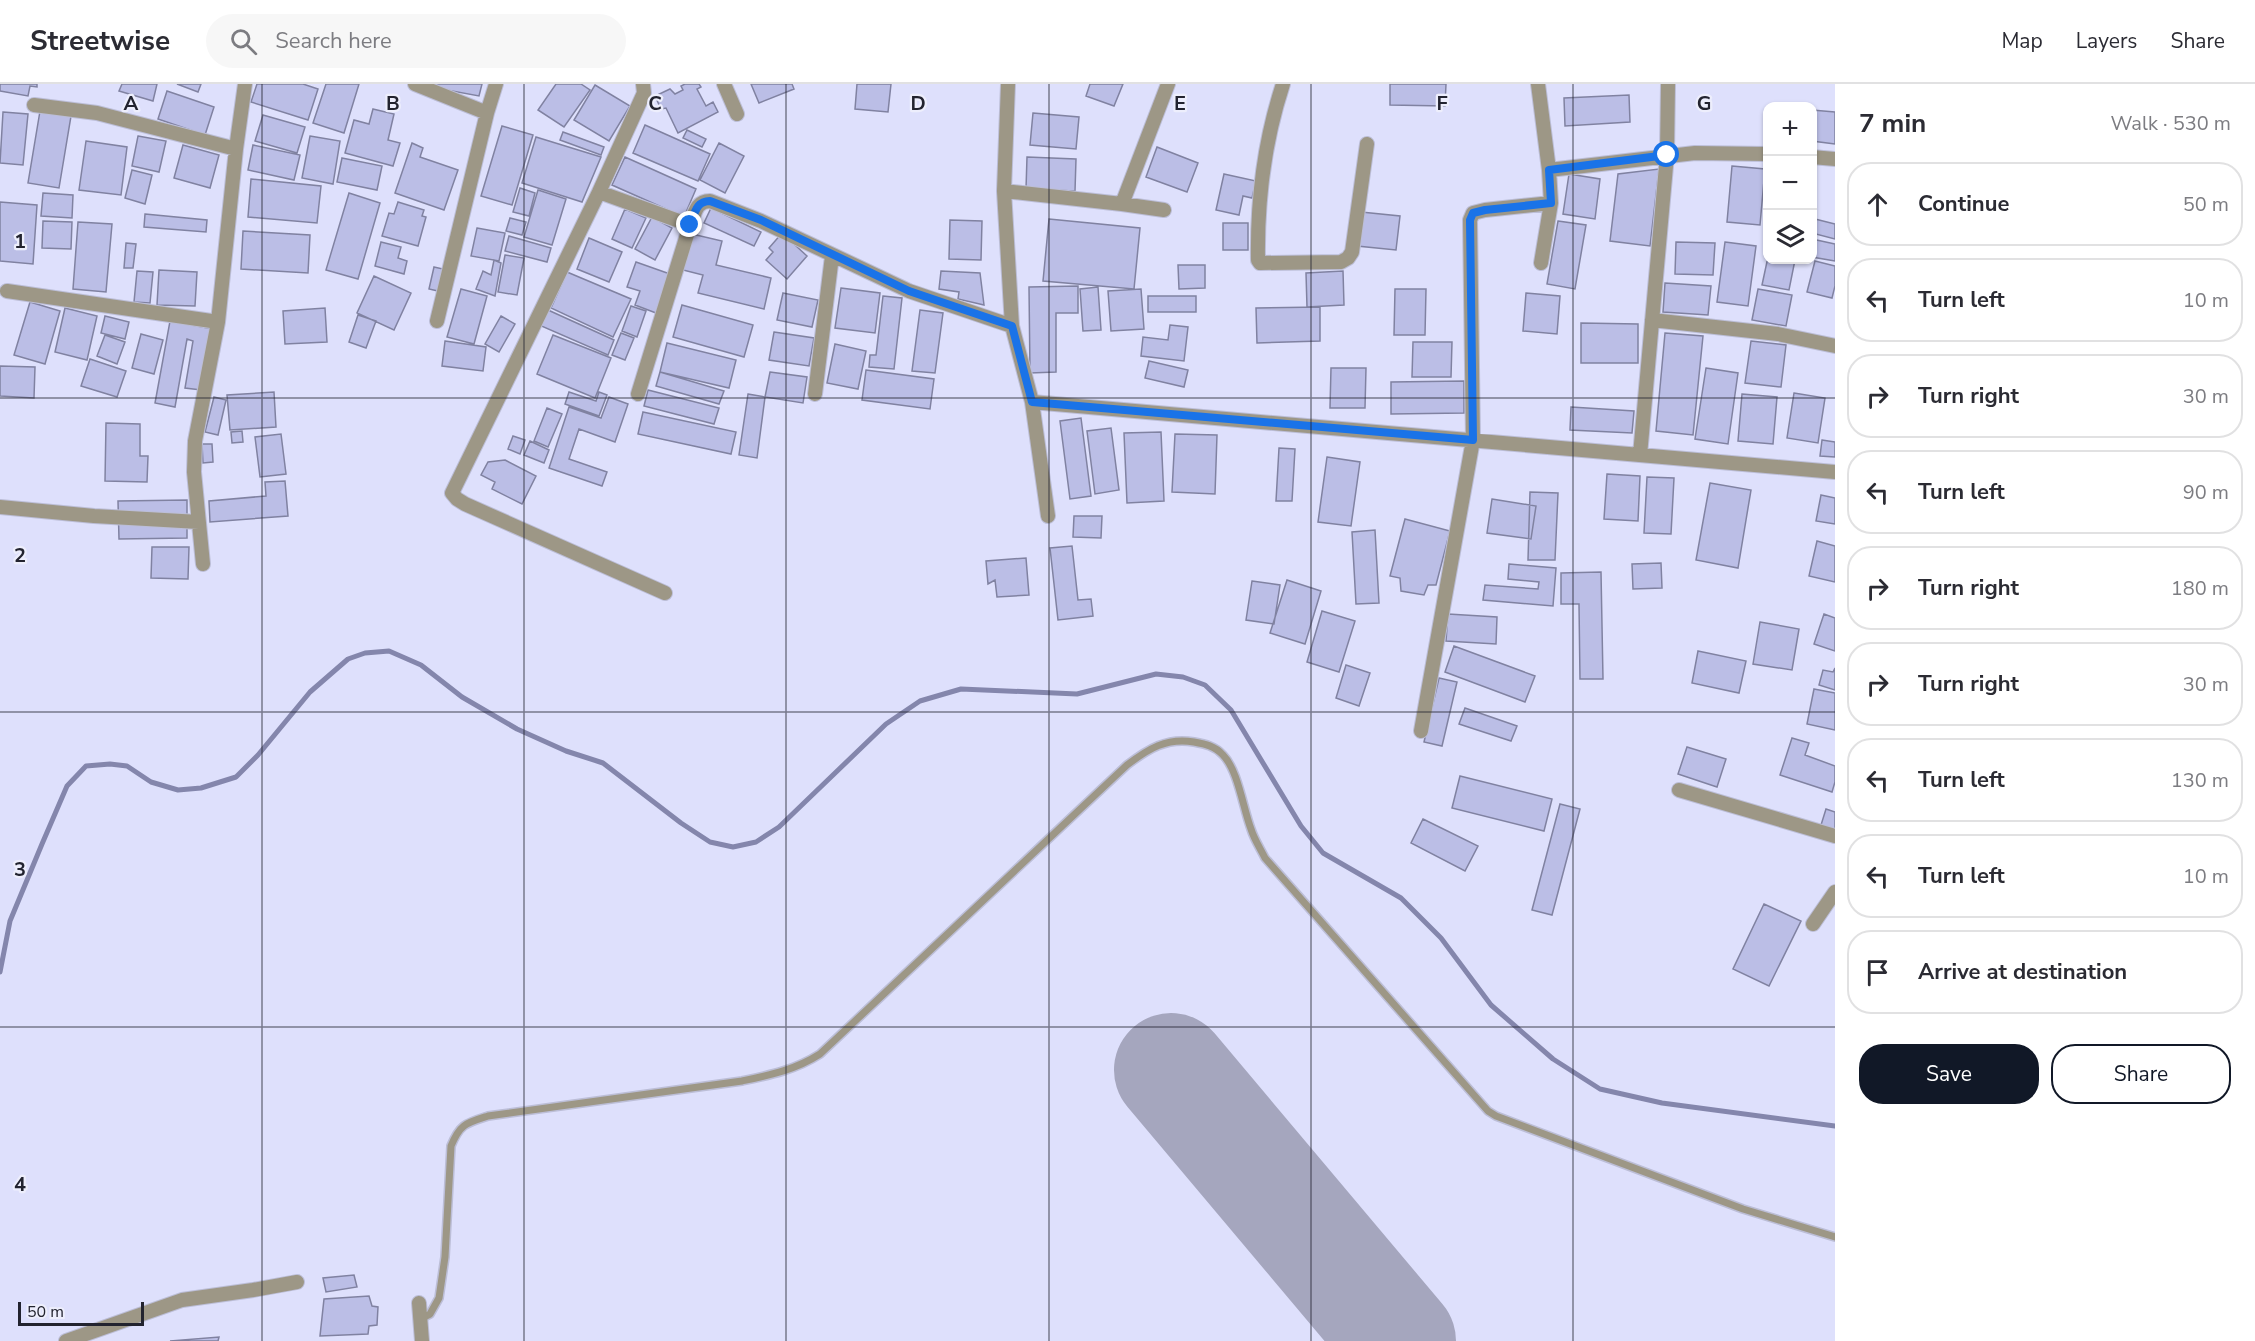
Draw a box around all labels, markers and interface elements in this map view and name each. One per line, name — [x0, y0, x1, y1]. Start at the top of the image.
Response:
search box — [206, 14, 626, 68]
text: Streetwise — [30, 22, 170, 60]
icon: search — [227, 25, 260, 58]
text: Search here — [275, 26, 392, 56]
text: Map — [2001, 27, 2043, 55]
text: Layers — [2076, 27, 2137, 55]
text: Share — [2170, 27, 2225, 55]
text: A — [124, 90, 139, 117]
text: B — [386, 90, 400, 117]
text: C — [648, 90, 662, 117]
text: D — [910, 90, 926, 117]
text: E — [1174, 90, 1186, 117]
text: F — [1436, 90, 1448, 117]
text: G — [1697, 90, 1711, 117]
map controls — [1763, 102, 1817, 264]
button: + — [1763, 102, 1817, 156]
text: 7 min — [1859, 106, 1926, 141]
text: Walk · 530 m — [2111, 110, 2231, 137]
route start — [1653, 141, 1679, 167]
button: − — [1763, 156, 1817, 210]
icon: ahead — [1861, 188, 1894, 221]
text: Continue — [1918, 189, 2009, 219]
text: 50 m — [2183, 191, 2229, 218]
button: layers — [1763, 210, 1817, 264]
route end — [676, 211, 702, 237]
text: 1 — [14, 228, 26, 255]
icon: left — [1861, 284, 1894, 317]
text: Turn left — [1918, 285, 2005, 315]
text: 10 m — [2183, 287, 2229, 314]
icon: right — [1861, 380, 1894, 413]
text: Turn right — [1918, 381, 2019, 411]
text: 30 m — [2183, 383, 2229, 410]
icon: left — [1861, 476, 1894, 509]
text: Turn left — [1918, 477, 2005, 507]
text: 90 m — [2183, 479, 2229, 506]
text: 2 — [14, 542, 26, 569]
icon: right — [1861, 572, 1894, 605]
text: Turn right — [1918, 573, 2019, 603]
text: 180 m — [2171, 575, 2229, 602]
icon: right — [1861, 668, 1894, 701]
text: Turn right — [1918, 669, 2019, 699]
text: 30 m — [2183, 671, 2229, 698]
icon: left — [1861, 764, 1894, 797]
text: Turn left — [1918, 765, 2005, 795]
text: 130 m — [2171, 767, 2229, 794]
text: 3 — [14, 856, 26, 883]
icon: left — [1861, 860, 1894, 893]
text: Turn left — [1918, 861, 2005, 891]
text: 10 m — [2183, 863, 2229, 890]
icon: arrive — [1861, 956, 1894, 989]
text: Arrive at destination — [1918, 957, 2127, 987]
button: Save — [1859, 1044, 2039, 1104]
button: Share — [2051, 1044, 2231, 1104]
text: 4 — [14, 1171, 26, 1198]
scale bar — [18, 1299, 144, 1326]
text: 50 m — [27, 1301, 64, 1323]

